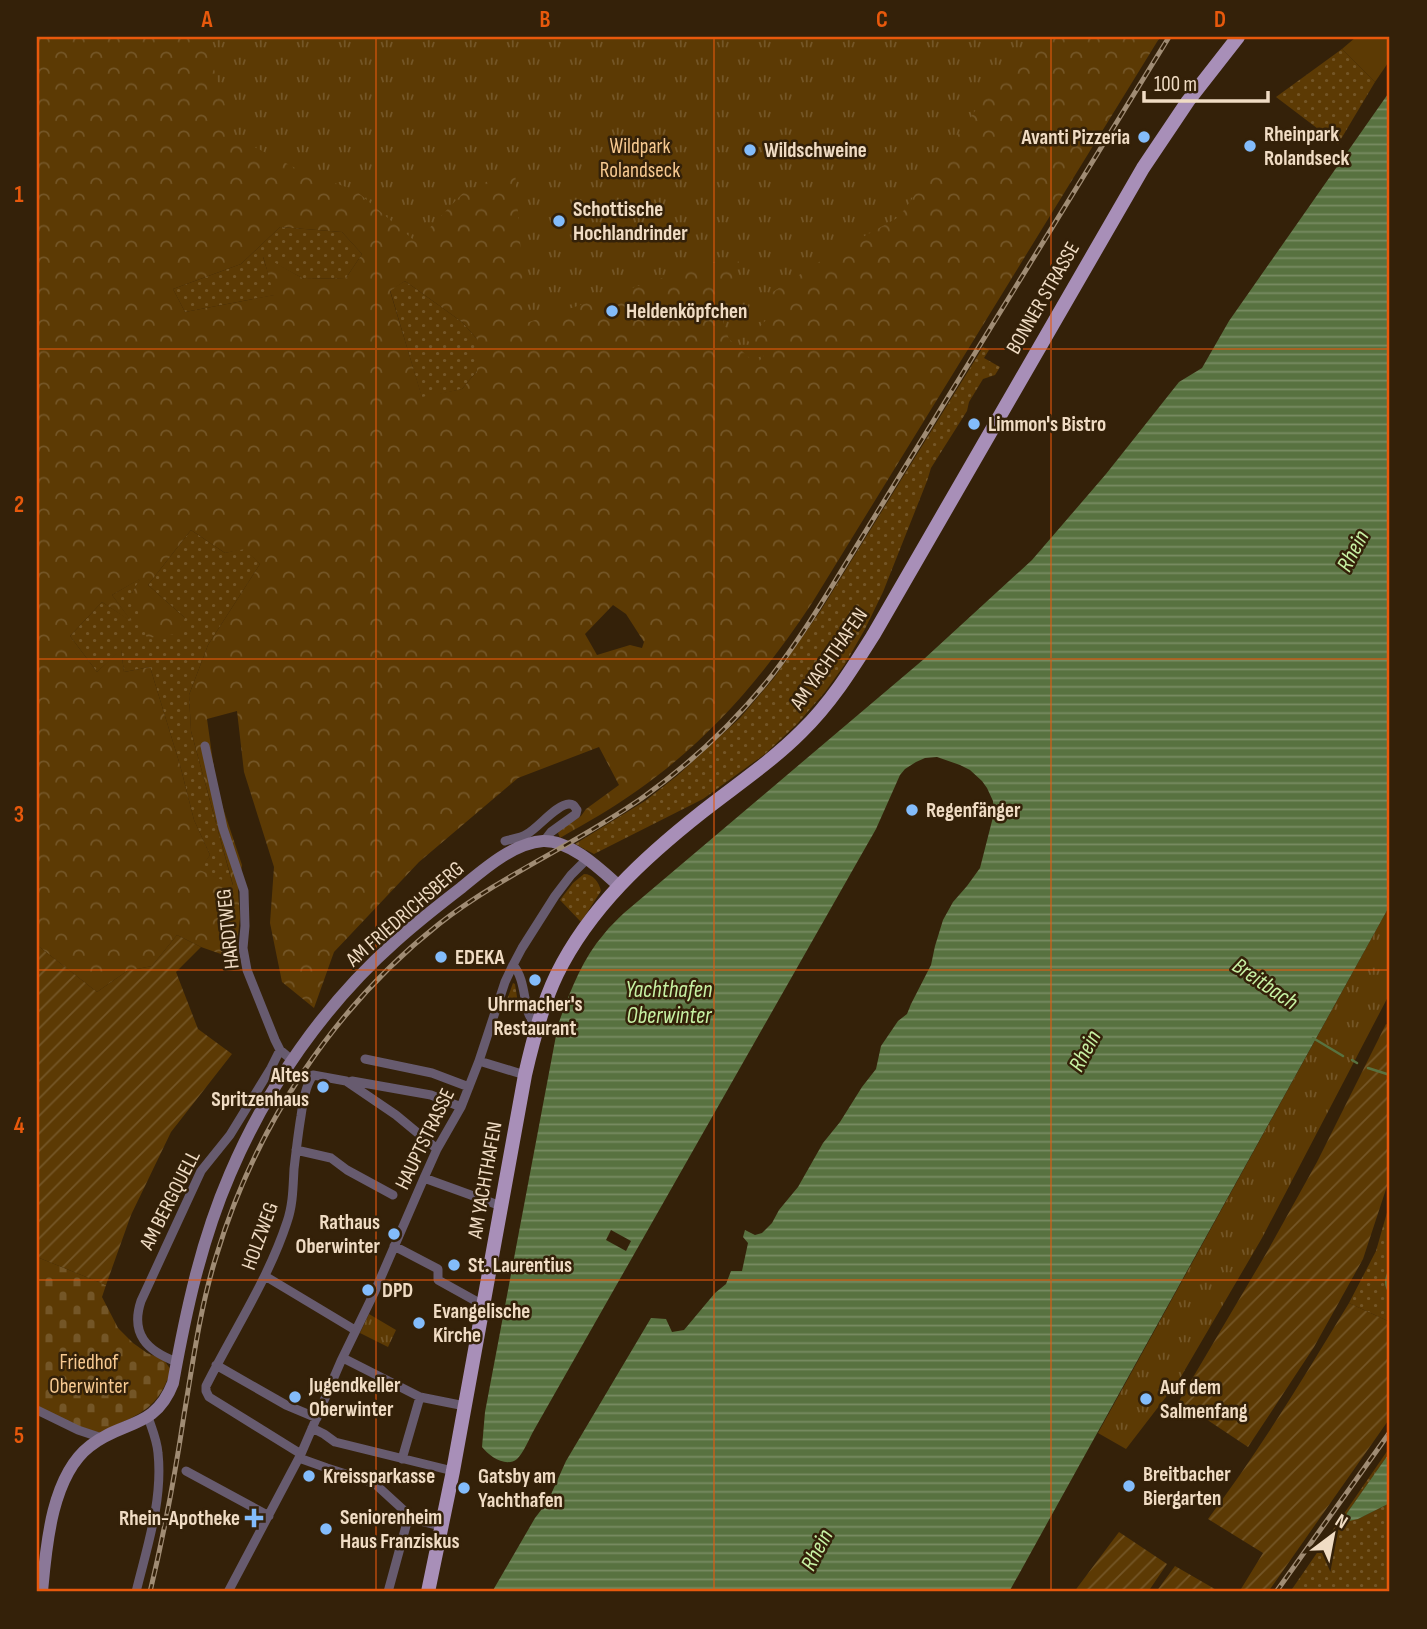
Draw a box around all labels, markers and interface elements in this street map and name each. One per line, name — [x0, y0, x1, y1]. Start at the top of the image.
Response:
text: A — [201, 6, 214, 34]
text: B — [540, 6, 551, 34]
text: C — [876, 6, 888, 34]
text: D — [1214, 6, 1226, 34]
scale bar — [1144, 60, 1268, 104]
text: 100 m — [1154, 72, 1197, 97]
place label: Rheinpark Rolandseck — [1264, 122, 1349, 171]
place label: Avanti Pizzeria — [1021, 125, 1130, 150]
marker: Avanti Pizzeria — [1136, 129, 1152, 145]
park label: Wildpark Rolandseck — [600, 134, 680, 183]
place label: Wildschweine — [764, 138, 867, 163]
marker: Rheinpark Rolandseck — [1242, 138, 1258, 154]
marker: Wildschweine — [742, 142, 758, 158]
text: 1 — [14, 181, 24, 209]
place label: Schottische Hochlandrinder — [573, 197, 688, 246]
marker: Schottische Hochlandrinder — [551, 213, 567, 229]
street label: BONNER STRASSE — [1001, 238, 1085, 358]
place label: Heldenköpfchen — [626, 299, 747, 324]
marker: Heldenköpfchen — [604, 303, 620, 319]
place label: Limmon's Bistro — [988, 412, 1106, 437]
marker: Limmon's Bistro — [966, 416, 982, 432]
text: 2 — [14, 491, 24, 519]
water label: Rhein — [1331, 525, 1376, 576]
street label: AM YACHTHAFEN — [784, 603, 873, 715]
place label: Regenfänger — [926, 798, 1021, 823]
text: 3 — [14, 801, 24, 829]
marker: Regenfänger — [904, 802, 920, 818]
street label: AM FRIEDRICHSBERG — [340, 856, 469, 973]
street label: HARDTWEG — [211, 888, 245, 970]
place label: EDEKA — [455, 945, 505, 970]
marker: EDEKA — [433, 949, 449, 965]
water label: Breitbach — [1227, 952, 1304, 1016]
marker: Uhrmacher's Restaurant — [527, 972, 543, 988]
water label: Yachthafen Oberwinter — [626, 976, 713, 1030]
place label: Uhrmacher's Restaurant — [487, 992, 583, 1041]
water label: Rhein — [1063, 1025, 1108, 1076]
place label: Altes Spritzenhaus — [211, 1063, 309, 1112]
marker: Altes Spritzenhaus — [315, 1079, 331, 1095]
street label: HAUPTSTRASSE — [390, 1084, 460, 1194]
text: 4 — [14, 1112, 25, 1140]
street label: AM YACHTHAFEN — [462, 1120, 508, 1241]
street label: AM BERGQUELL — [134, 1146, 206, 1255]
street label: HOLZWEG — [236, 1199, 284, 1273]
place label: Rathaus Oberwinter — [295, 1210, 381, 1259]
marker: Rathaus Oberwinter — [386, 1226, 402, 1242]
place label: St. Laurentius — [468, 1253, 572, 1278]
marker: St. Laurentius — [446, 1257, 462, 1273]
place label: DPD — [382, 1278, 413, 1303]
marker: DPD — [360, 1282, 376, 1298]
place label: Evangelische Kirche — [433, 1299, 530, 1348]
marker: Evangelische Kirche — [411, 1315, 427, 1331]
park label: Friedhof Oberwinter — [49, 1350, 129, 1399]
place label: Jugendkeller Oberwinter — [308, 1373, 401, 1422]
place label: Auf dem Salmenfang — [1159, 1375, 1248, 1424]
marker: Jugendkeller Oberwinter — [287, 1389, 303, 1405]
marker: Auf dem Salmenfang — [1138, 1391, 1154, 1407]
text: 5 — [14, 1422, 24, 1450]
place label: Breitbacher Biergarten — [1143, 1462, 1231, 1511]
place label: Kreissparkasse — [323, 1464, 435, 1489]
place label: Gatsby am Yachthafen — [478, 1464, 563, 1513]
marker: Kreissparkasse — [301, 1468, 317, 1484]
marker: Breitbacher Biergarten — [1121, 1478, 1137, 1494]
marker: Gatsby am Yachthafen — [456, 1480, 472, 1496]
north arrow — [1298, 1500, 1368, 1570]
place label: Seniorenheim Haus Franziskus — [340, 1505, 459, 1554]
place label: Rhein-Apotheke — [119, 1506, 240, 1531]
text: N — [1331, 1509, 1352, 1534]
marker: Rhein-Apotheke — [246, 1510, 262, 1526]
marker: Seniorenheim Haus Franziskus — [318, 1521, 334, 1537]
water label: Rhein — [795, 1524, 840, 1575]

